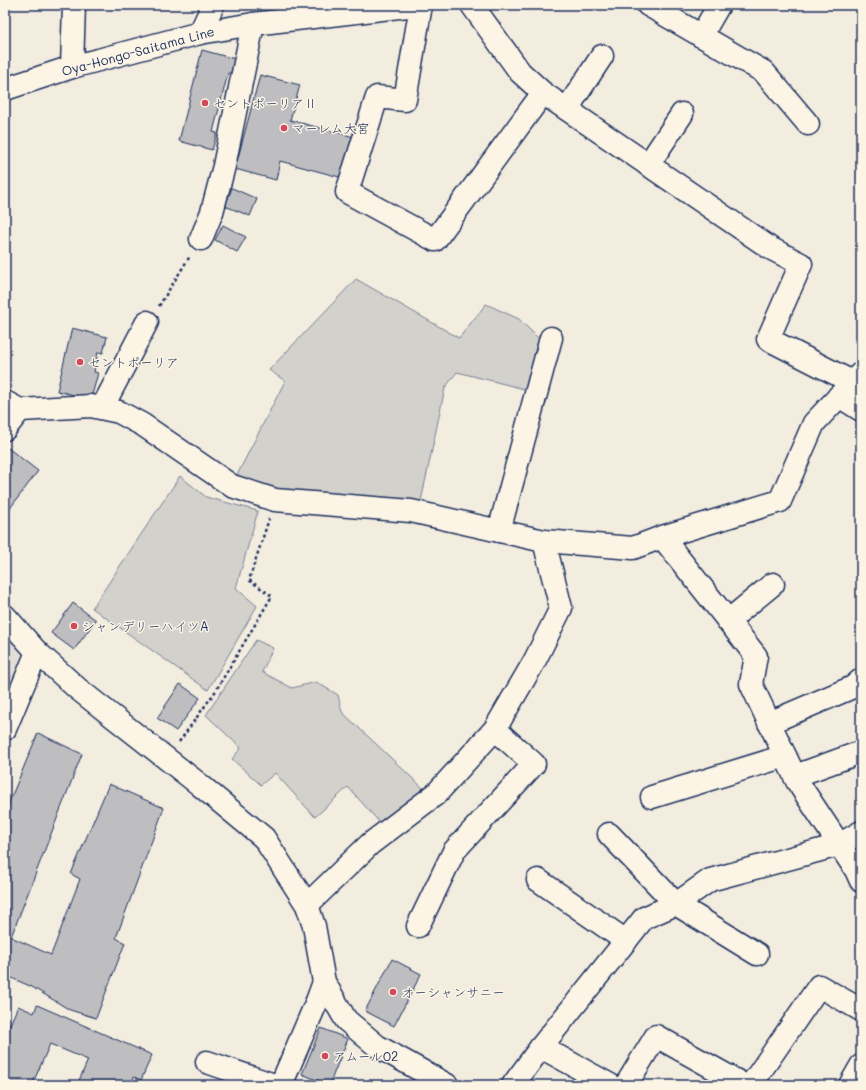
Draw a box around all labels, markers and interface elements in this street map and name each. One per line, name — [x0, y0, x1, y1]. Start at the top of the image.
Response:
street label: Oya-Hongo-Saitama Line — [60, 22, 216, 79]
place label: セントポーリアⅡ — [213, 94, 317, 111]
marker: セントポーリアⅡ — [200, 98, 210, 108]
place label: マーレム大宮 — [292, 119, 369, 136]
marker: マーレム大宮 — [279, 123, 289, 133]
place label: セントポーリア — [88, 353, 179, 370]
marker: セントポーリア — [75, 357, 85, 367]
place label: シャンデリーハイツA — [82, 617, 209, 634]
marker: シャンデリーハイツA — [69, 621, 79, 631]
place label: オーシャンサニー — [401, 983, 505, 1000]
marker: オーシャンサニー — [388, 987, 398, 997]
place label: アムール02 — [333, 1047, 398, 1064]
marker: アムール02 — [320, 1051, 330, 1061]

